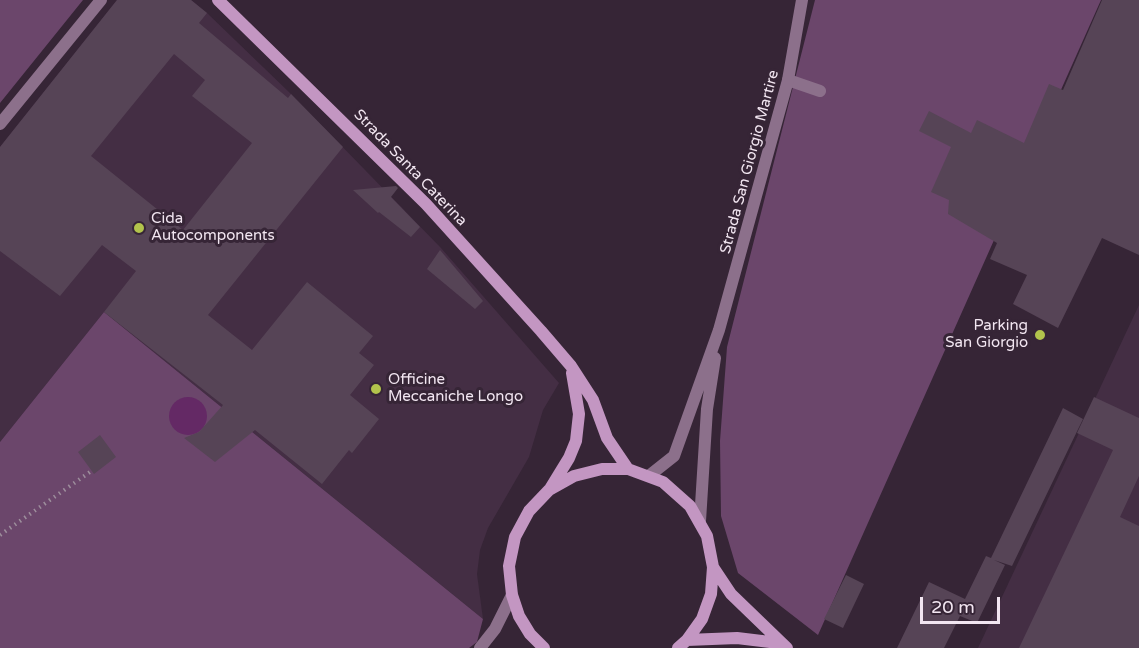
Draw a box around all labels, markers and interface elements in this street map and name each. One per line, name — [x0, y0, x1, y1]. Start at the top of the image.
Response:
street label: Strada San Giorgio Martire — [717, 68, 783, 256]
street label: Strada Santa Caterina — [350, 106, 470, 230]
place label: Cida Autocomponents — [151, 210, 275, 245]
marker: Cida Autocomponents — [132, 221, 146, 235]
place label: Parking San Giorgio — [945, 317, 1028, 352]
marker: Parking San Giorgio — [1033, 328, 1047, 342]
place label: Officine Meccaniche Longo — [388, 371, 523, 406]
marker: Officine Meccaniche Longo — [369, 382, 383, 396]
scale bar — [923, 585, 1002, 623]
text: 20 m — [931, 596, 975, 618]

